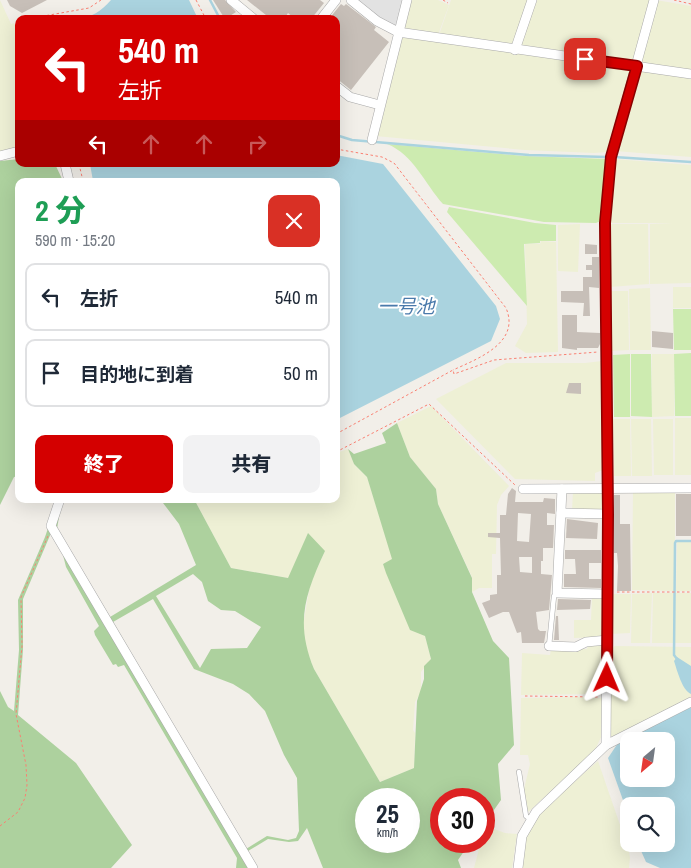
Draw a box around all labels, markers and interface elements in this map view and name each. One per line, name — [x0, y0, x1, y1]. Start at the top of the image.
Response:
text: 540 m — [118, 27, 199, 74]
icon: left — [35, 35, 100, 100]
pin — [564, 38, 606, 80]
icon: arrive — [571, 45, 599, 73]
text: 左折 — [118, 75, 162, 105]
icon: left — [84, 130, 112, 158]
icon: ahead — [137, 130, 165, 158]
icon: ahead — [190, 130, 218, 158]
icon: right — [243, 130, 271, 158]
text: 2 分 — [35, 190, 86, 230]
button: close — [268, 195, 320, 247]
text: 590 m · 15:20 — [35, 229, 115, 251]
icon: left — [37, 283, 65, 311]
text: 540 m — [275, 284, 318, 310]
text: 左折 — [80, 285, 118, 311]
water label: 一号池 — [377, 293, 436, 319]
icon: arrive — [37, 359, 65, 387]
text: 50 m — [283, 360, 318, 386]
text: 目的地に到着 — [80, 361, 194, 387]
button: 終了 — [35, 435, 173, 493]
button: 共有 — [183, 435, 320, 493]
position arrow — [580, 651, 632, 703]
north arrow — [620, 732, 675, 788]
map controls — [620, 732, 675, 852]
speed limit sign: 30 — [430, 788, 495, 853]
text: 25 — [376, 797, 399, 831]
button: search — [620, 797, 675, 852]
text: km/h — [377, 825, 398, 841]

